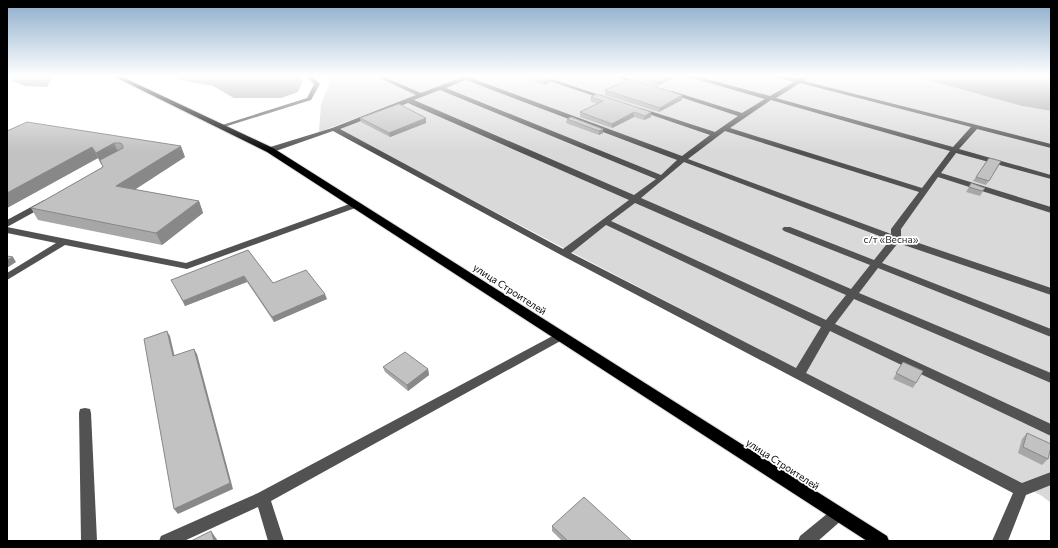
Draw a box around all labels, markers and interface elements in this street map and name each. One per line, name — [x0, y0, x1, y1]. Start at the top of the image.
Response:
park label: с/т «Весна» — [864, 233, 919, 245]
street label: улица Строителей — [471, 261, 549, 317]
street label: улица Строителей — [744, 436, 822, 492]

